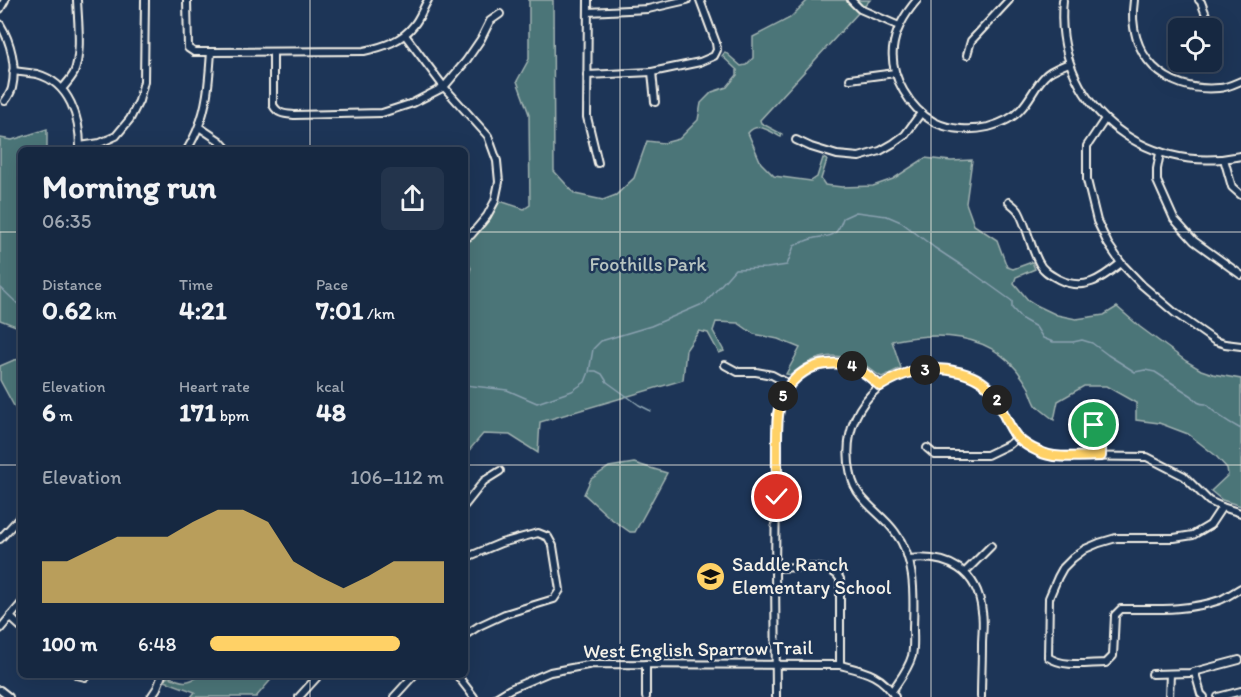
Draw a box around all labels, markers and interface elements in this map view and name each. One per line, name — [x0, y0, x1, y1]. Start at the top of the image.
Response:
map controls — [1168, 18, 1222, 72]
button: locate — [1168, 18, 1222, 72]
text: Morning run — [42, 167, 217, 206]
button: share — [381, 167, 444, 230]
text: 06:35 — [42, 209, 91, 233]
park label: Foothills Park — [589, 252, 707, 276]
text: Distance — [42, 275, 102, 294]
text: Time — [179, 275, 213, 294]
text: Pace — [316, 275, 348, 294]
text: 0.62 — [42, 294, 92, 326]
text: 4:21 — [179, 294, 227, 326]
text: 7:01 — [316, 294, 363, 326]
text: km — [92, 304, 117, 323]
text: /km — [363, 304, 395, 323]
pin: 4 — [837, 351, 867, 381]
pin: 3 — [910, 355, 940, 385]
text: 4 — [847, 356, 857, 375]
text: 3 — [921, 360, 929, 379]
text: Elevation — [42, 377, 106, 396]
text: Heart rate — [179, 377, 250, 396]
text: kcal — [316, 377, 344, 396]
pin: 5 — [768, 381, 798, 411]
pin: 2 — [982, 385, 1012, 415]
text: 5 — [779, 386, 787, 405]
text: 2 — [993, 390, 1001, 409]
text: 6 — [42, 396, 56, 428]
text: 171 — [179, 396, 216, 428]
text: 48 — [316, 396, 346, 428]
pin — [1068, 399, 1119, 450]
text: m — [56, 406, 73, 425]
text: bpm — [216, 406, 249, 425]
icon: arrive — [1077, 408, 1110, 441]
text: Elevation — [42, 465, 121, 489]
text: 106–112 m — [350, 465, 444, 489]
pin — [751, 471, 802, 522]
icon: check — [760, 480, 793, 513]
place label: Saddle Ranch Elementary School — [732, 552, 892, 599]
school or university icon: Saddle Ranch Elementary School — [695, 560, 727, 592]
text: 100 m — [42, 632, 97, 656]
text: 6:48 — [138, 632, 176, 656]
street label: West English Sparrow Trail — [583, 635, 814, 663]

